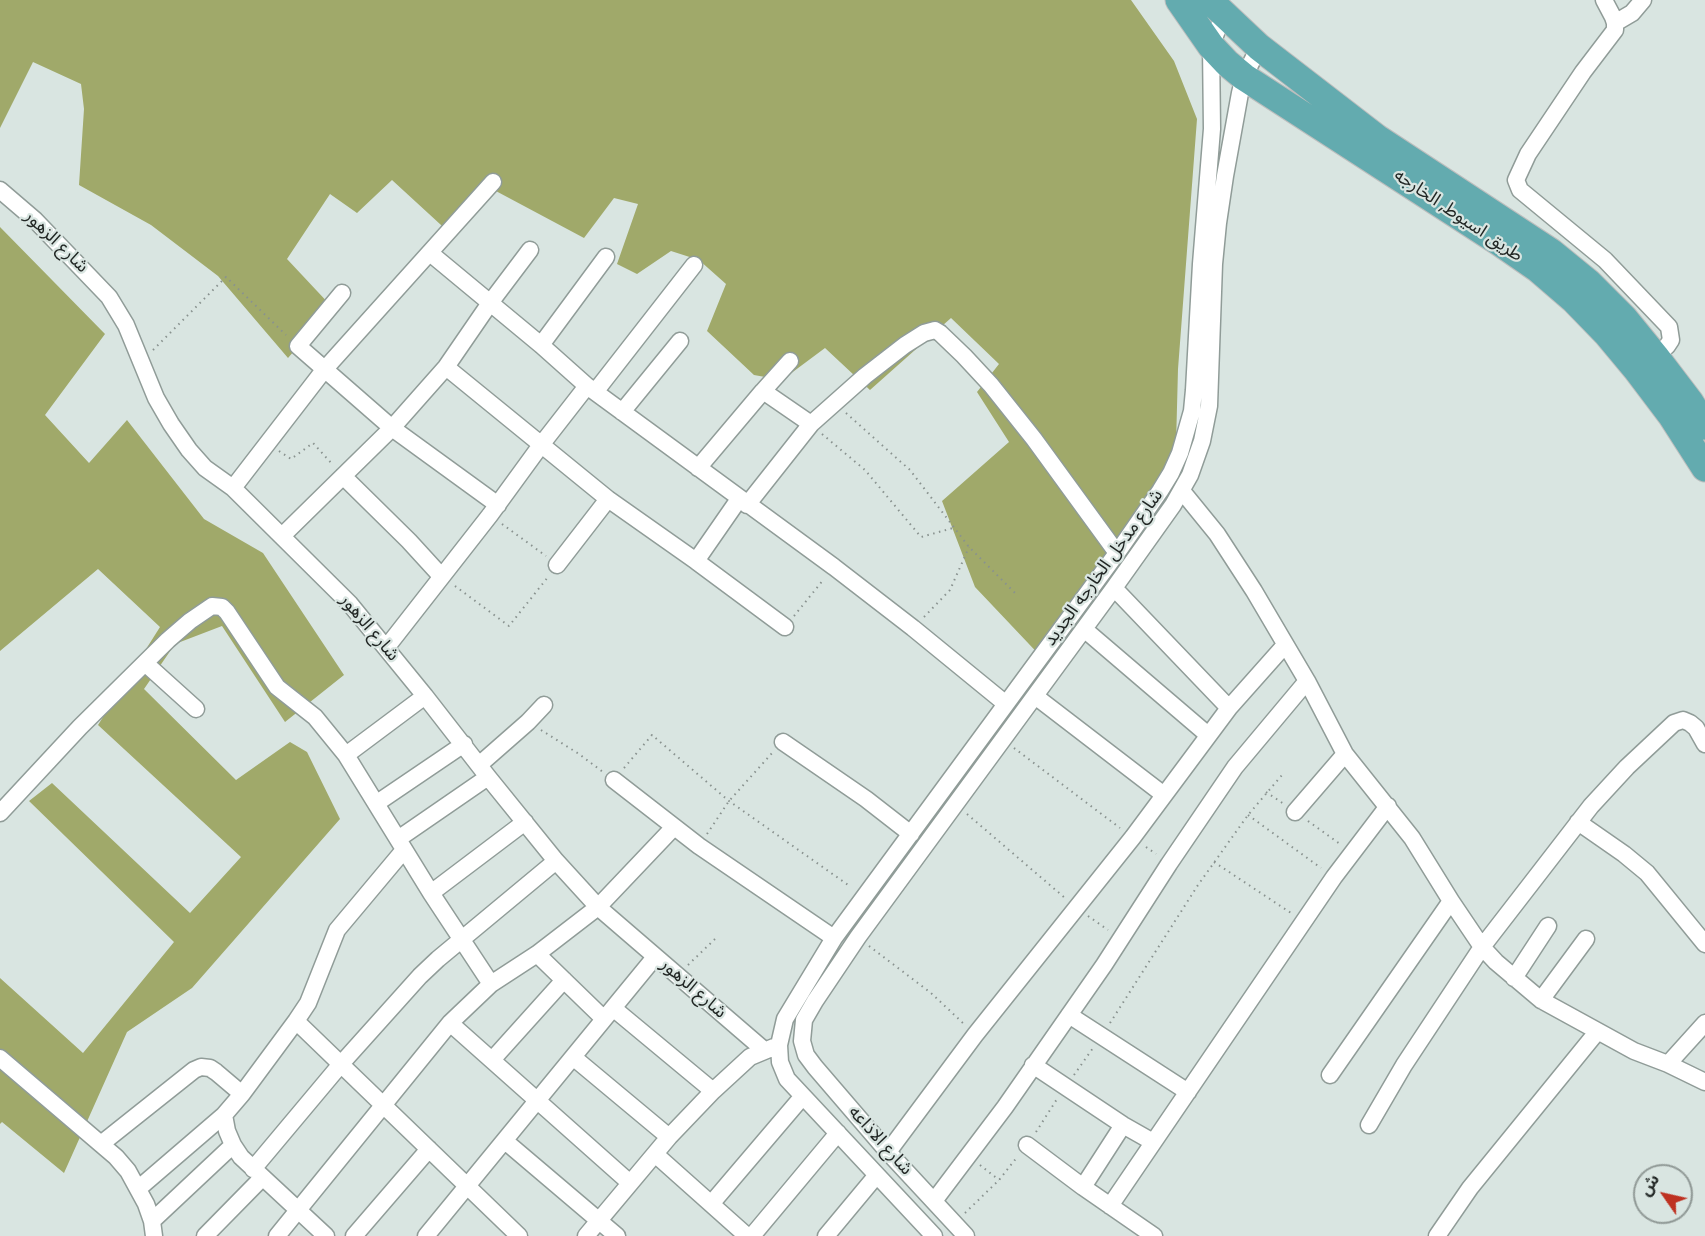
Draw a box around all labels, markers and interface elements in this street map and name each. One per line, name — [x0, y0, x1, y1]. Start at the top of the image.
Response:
street label: طريق اسيوط, الخارجه — [1390, 165, 1526, 267]
street label: شارع الزهور — [19, 206, 93, 278]
street label: شارع مدخل الخارجه الجديد — [1040, 486, 1168, 650]
street label: شارع الزهور — [335, 590, 403, 666]
street label: شارع الزهور — [655, 954, 731, 1024]
street label: شارع الاذاعه — [843, 1102, 917, 1180]
north arrow — [1633, 1164, 1693, 1224]
text: ش — [1634, 1169, 1665, 1200]

